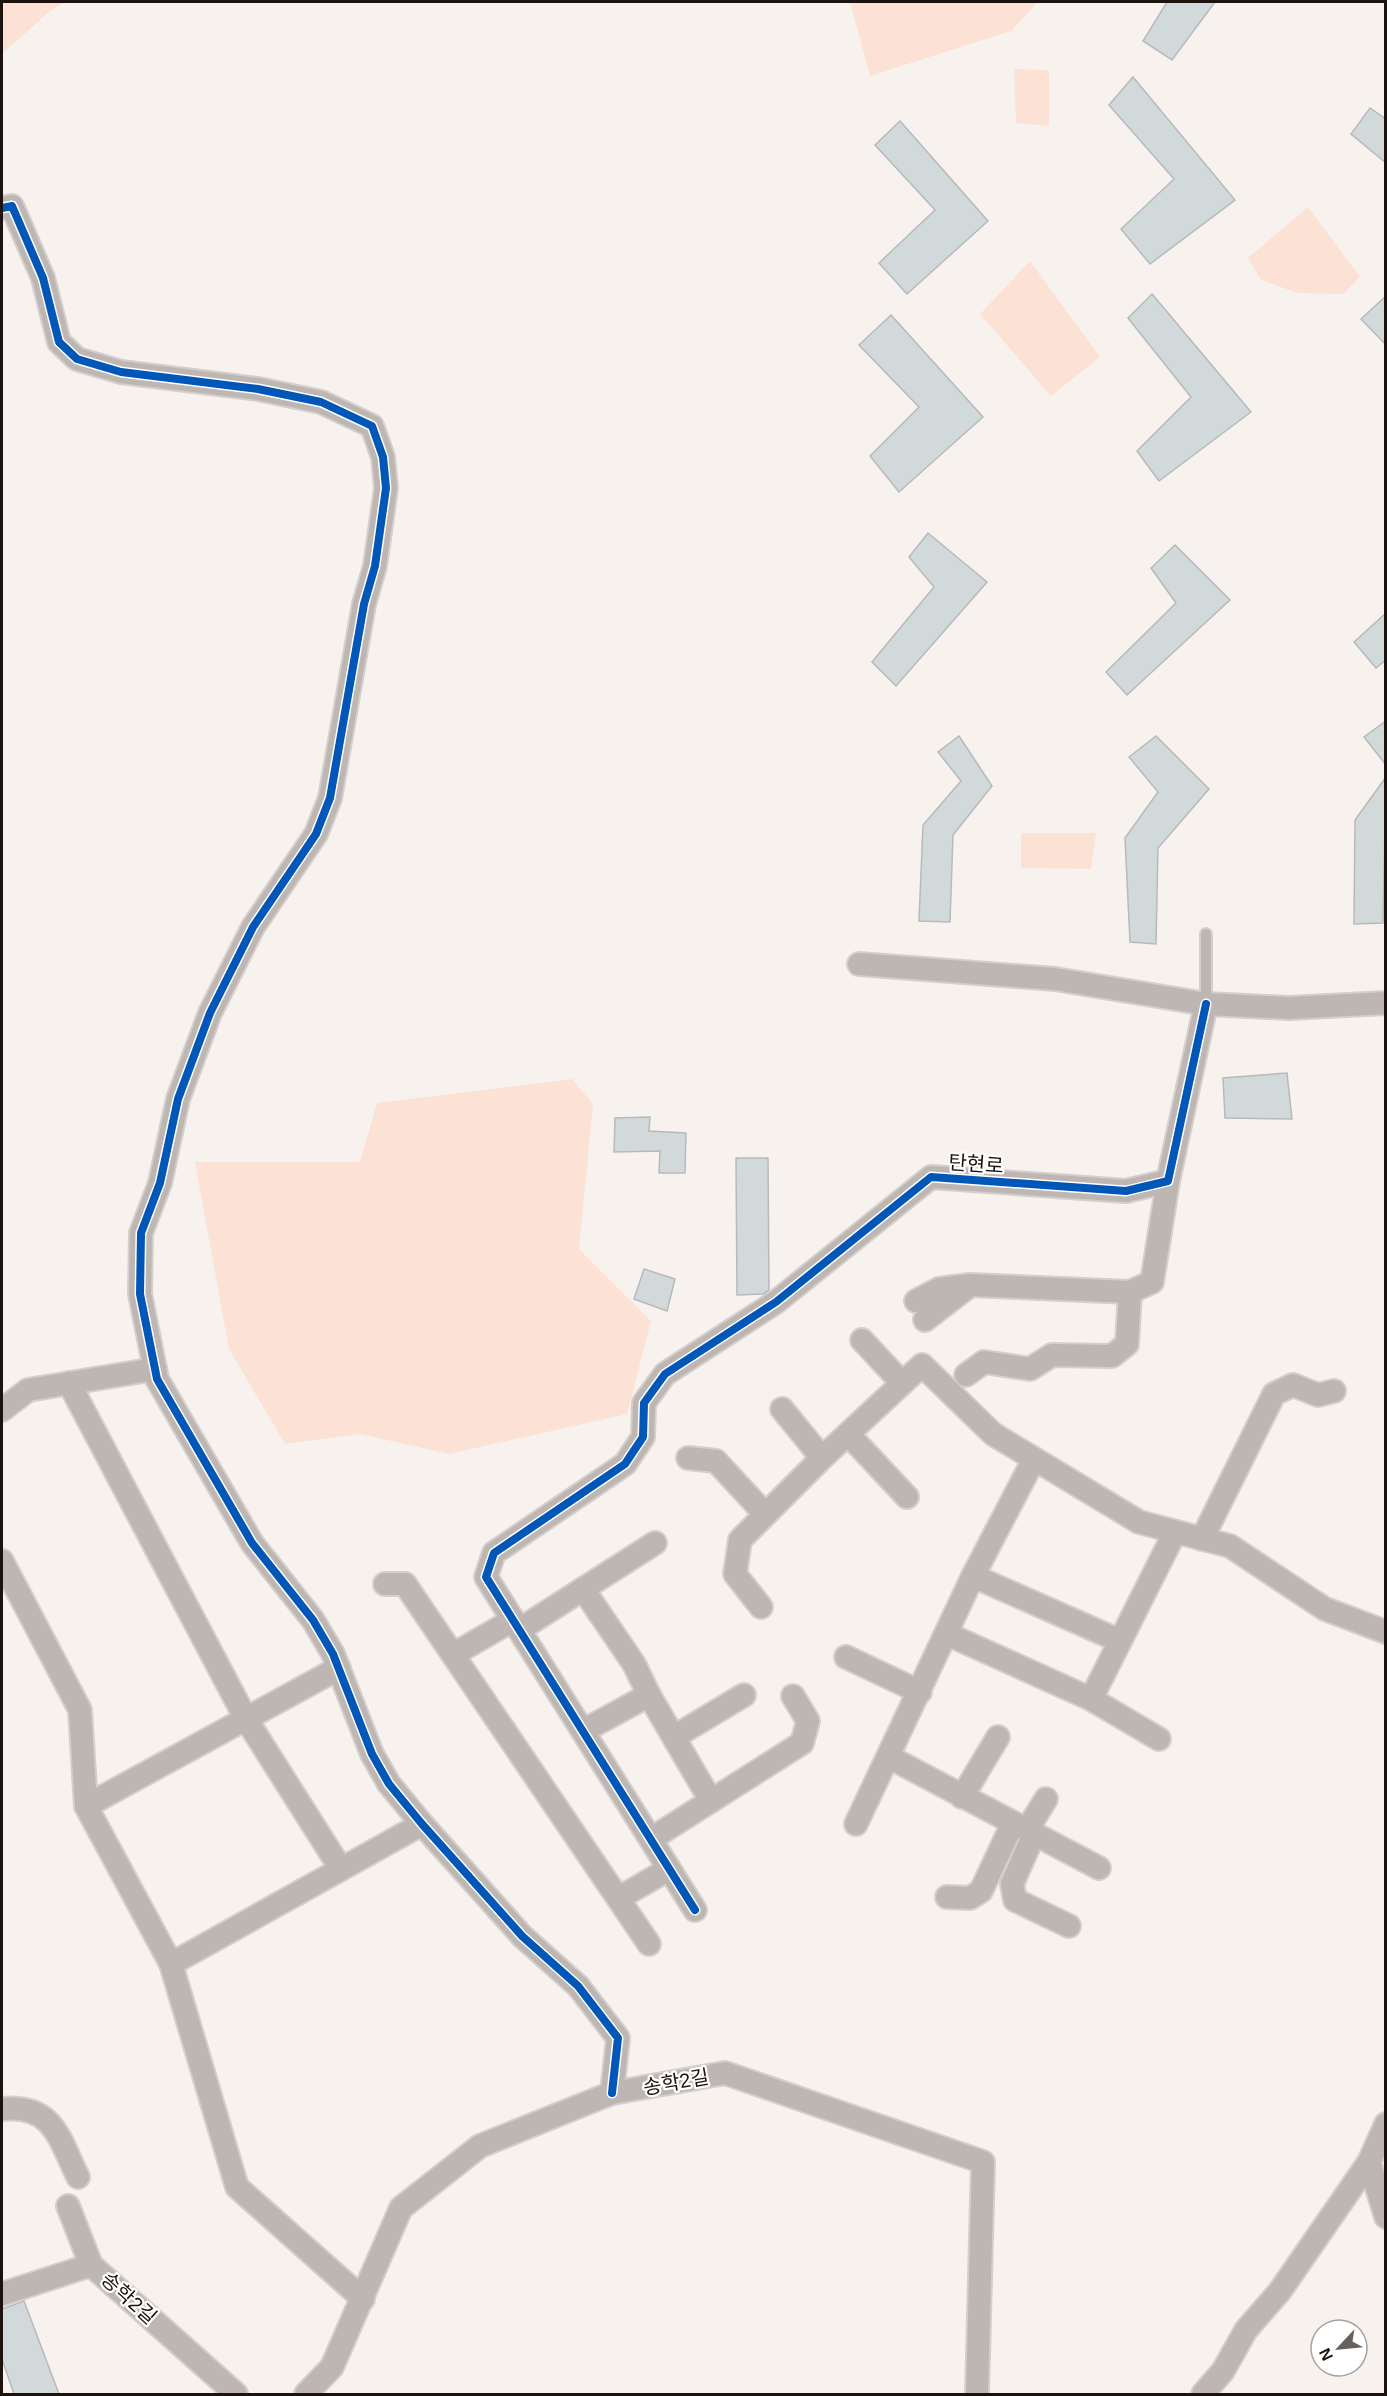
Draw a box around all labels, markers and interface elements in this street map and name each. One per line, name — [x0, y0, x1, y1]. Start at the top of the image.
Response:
street label: 탄현로 — [948, 1151, 1004, 1177]
street label: 송학2길 — [641, 2065, 711, 2099]
street label: 송학2길 — [97, 2268, 161, 2328]
north arrow — [1309, 2318, 1369, 2378]
text: N — [1316, 2345, 1336, 2363]

